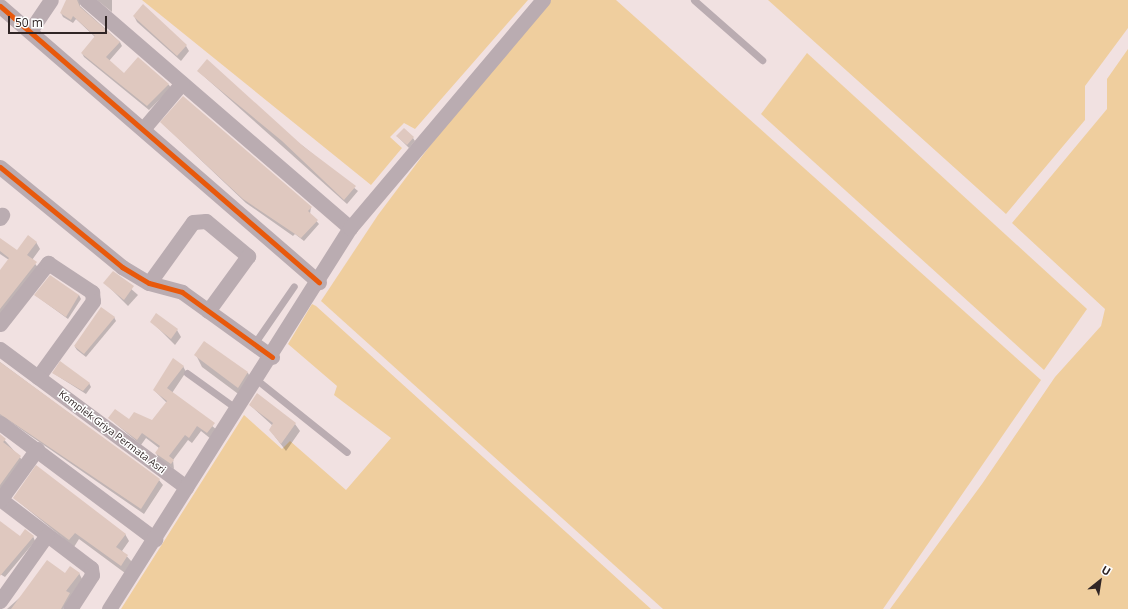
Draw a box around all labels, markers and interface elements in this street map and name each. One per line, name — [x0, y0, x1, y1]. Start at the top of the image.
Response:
scale bar — [10, 8, 109, 34]
text: 50 m — [15, 14, 43, 31]
street label: Komplek Griya Permata Asri — [56, 388, 168, 476]
north arrow — [1080, 561, 1120, 601]
text: U — [1099, 562, 1114, 579]

